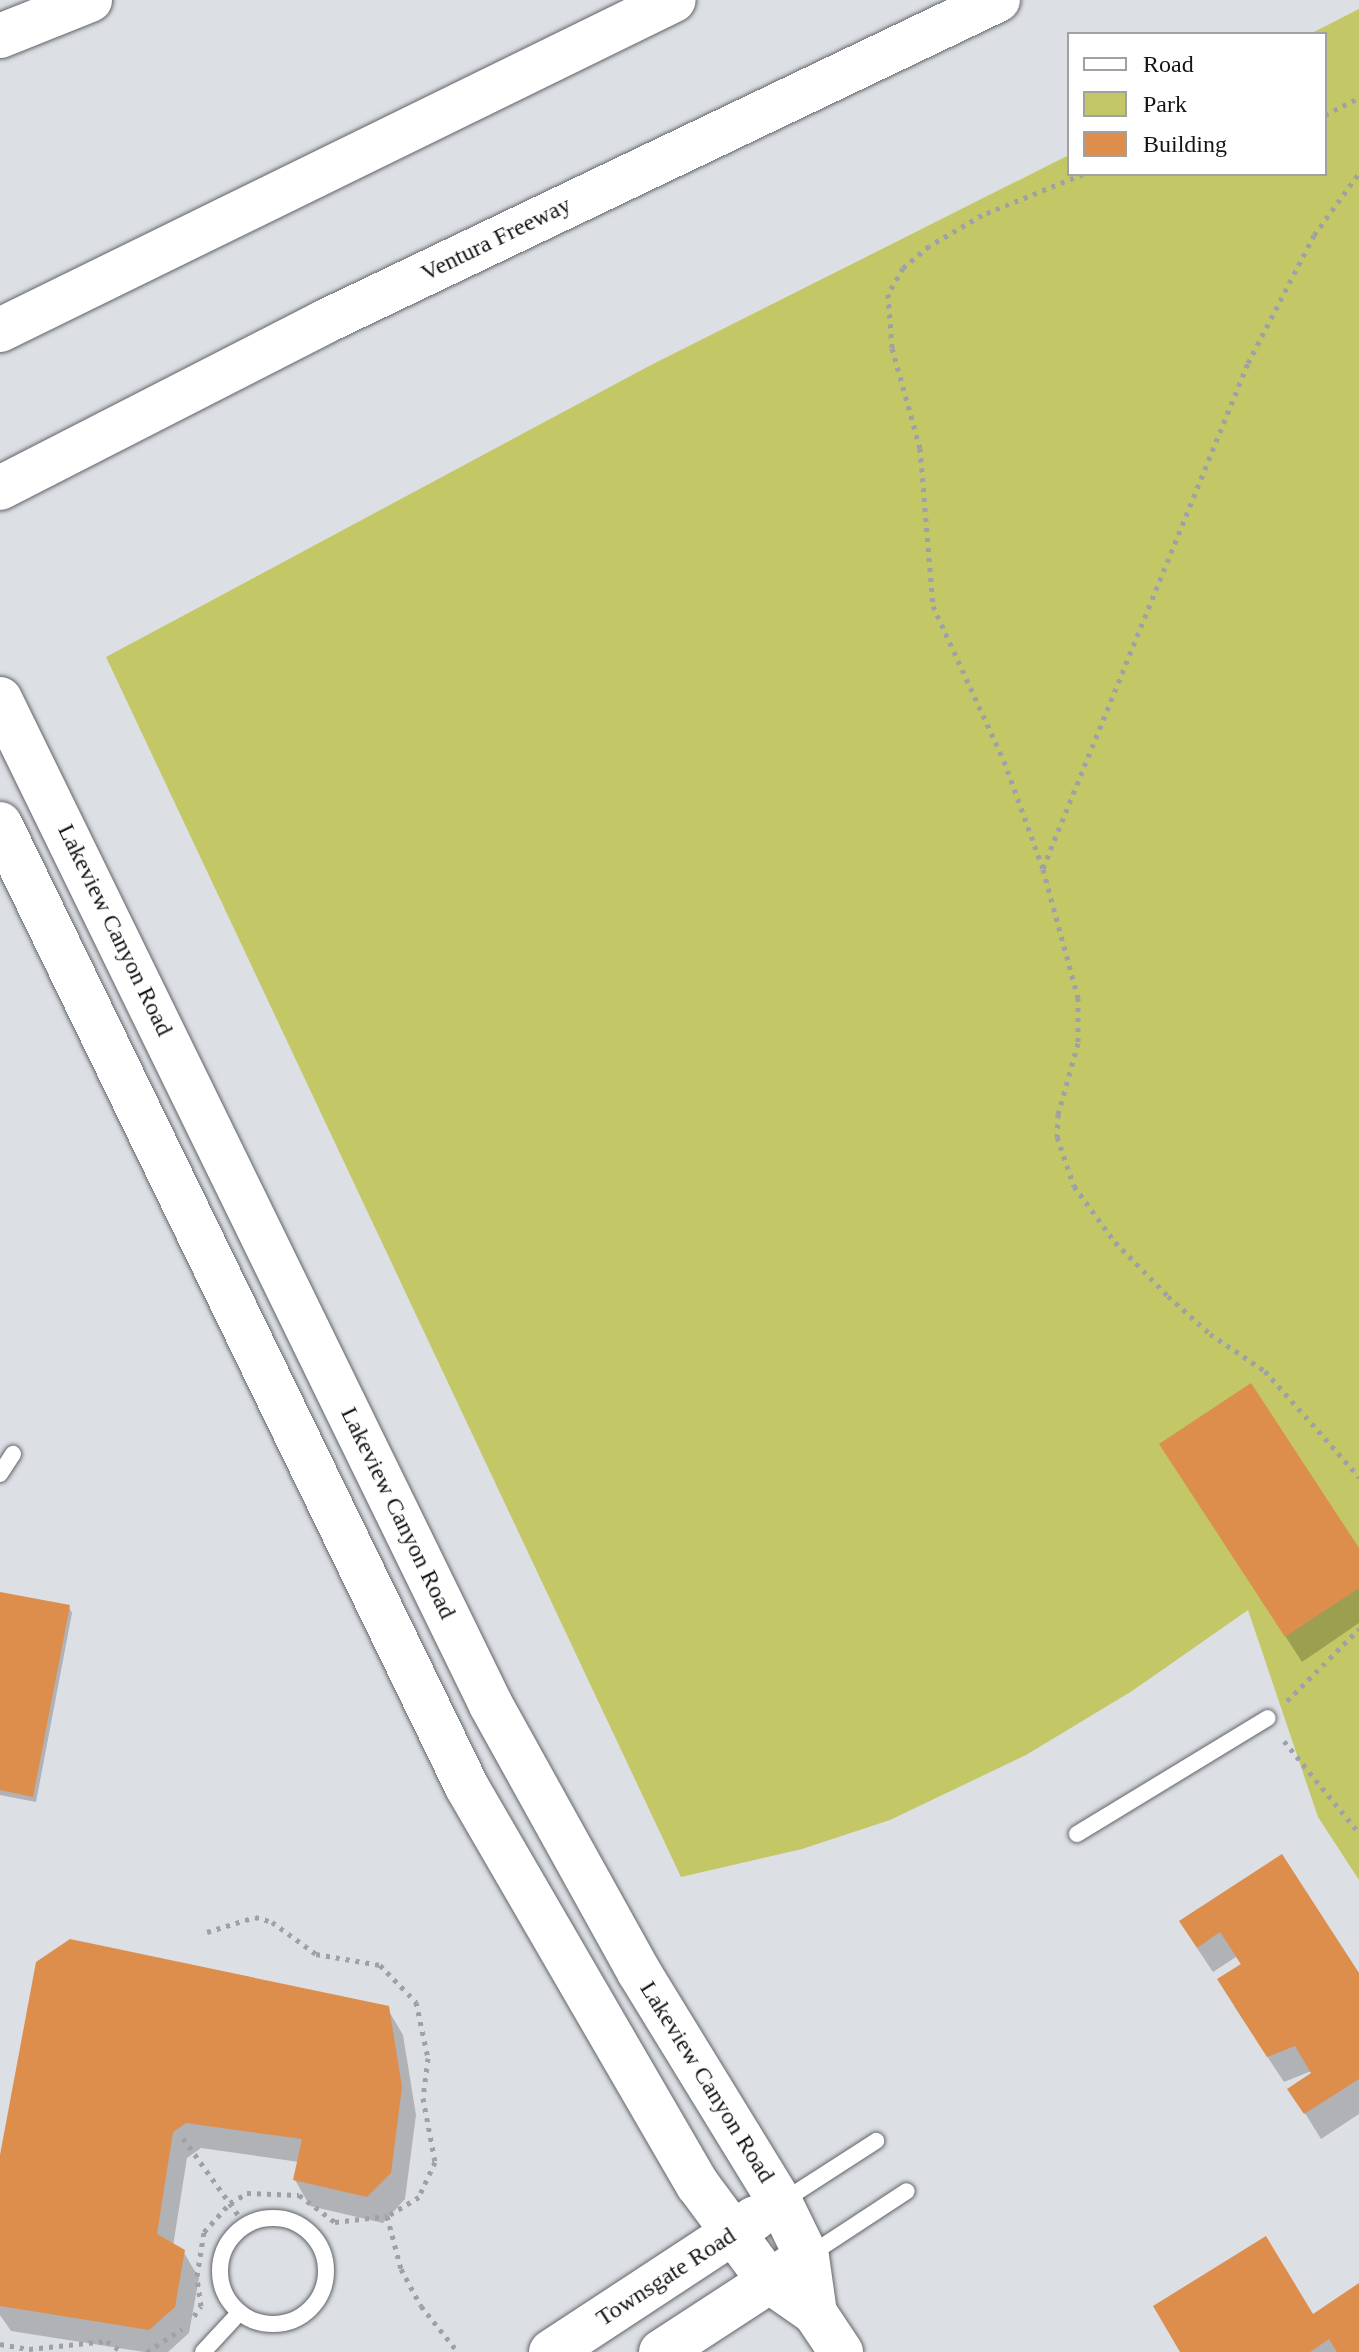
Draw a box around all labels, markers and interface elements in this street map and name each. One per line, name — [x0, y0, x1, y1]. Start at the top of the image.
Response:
legend — [1067, 32, 1327, 176]
text: Road — [1143, 51, 1194, 77]
text: Park — [1143, 91, 1187, 117]
text: Building — [1143, 131, 1227, 157]
street label: Ventura Freeway — [416, 190, 576, 288]
street label: Lakeview Canyon Road — [51, 819, 179, 1041]
street label: Lakeview Canyon Road — [334, 1402, 462, 1624]
street label: Lakeview Canyon Road — [633, 1976, 781, 2188]
street label: Townsgate Road — [591, 2221, 741, 2333]

